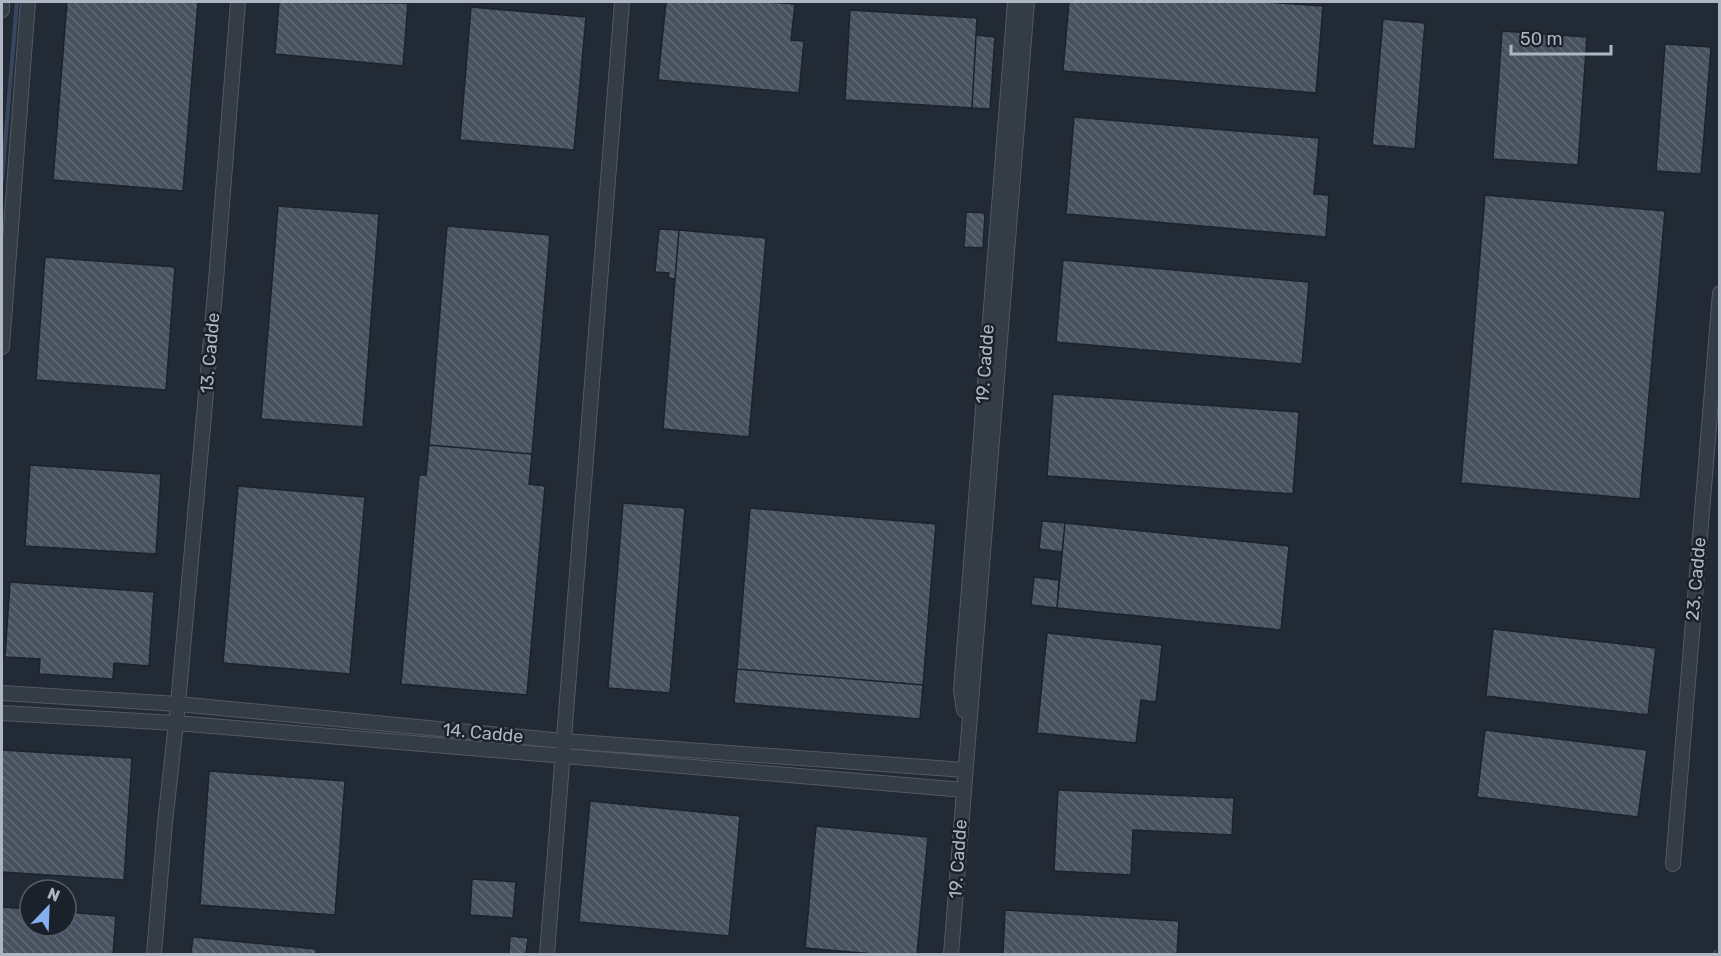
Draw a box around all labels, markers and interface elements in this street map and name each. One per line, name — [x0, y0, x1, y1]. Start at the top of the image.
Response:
scale bar — [1511, 18, 1612, 56]
text: 50 m — [1520, 28, 1563, 50]
street label: 13. Cadde — [196, 312, 224, 394]
street label: 19. Cadde — [971, 324, 999, 404]
street label: 23. Cadde — [1681, 536, 1711, 622]
street label: 14. Cadde — [442, 719, 524, 747]
street label: 19. Cadde — [944, 819, 972, 899]
north arrow — [18, 878, 78, 938]
text: N — [45, 884, 63, 906]

